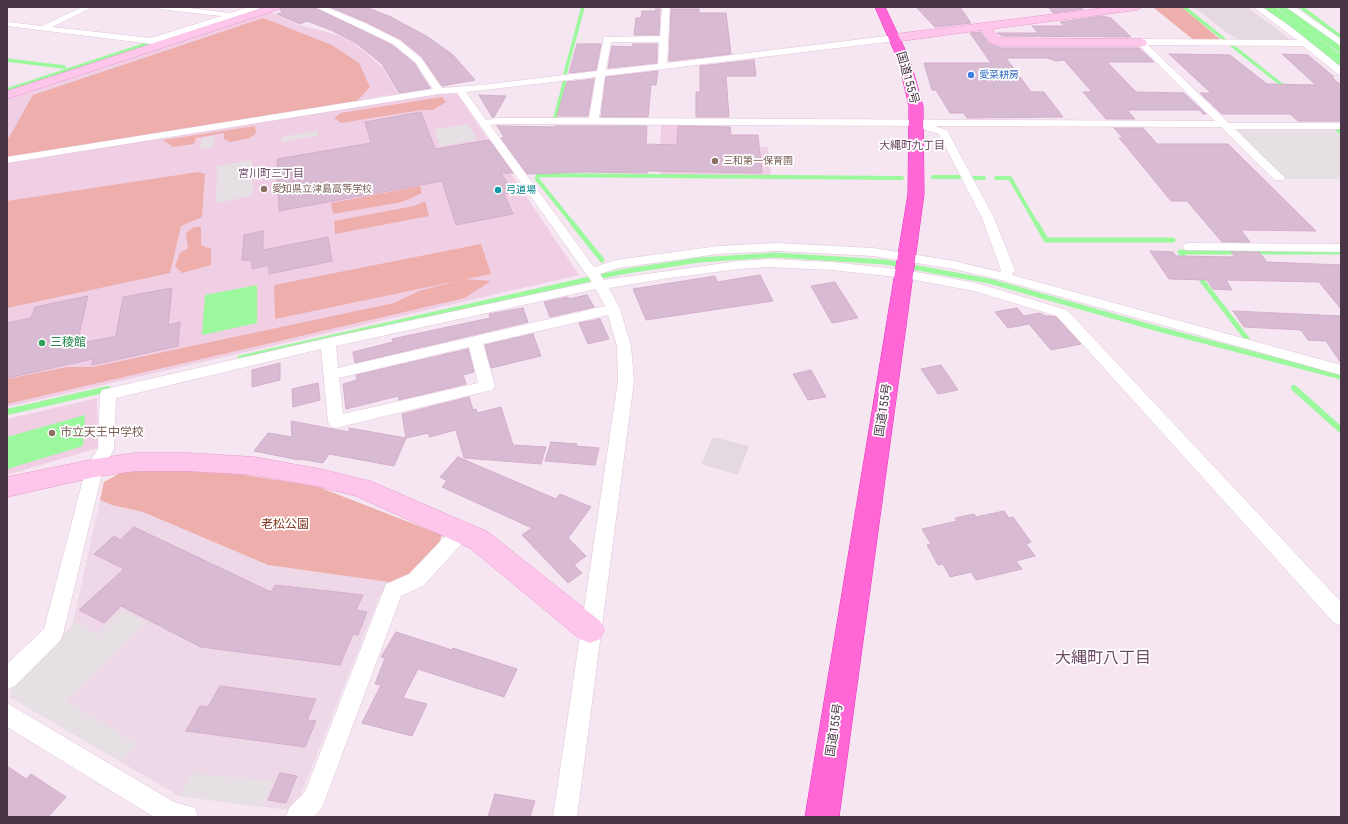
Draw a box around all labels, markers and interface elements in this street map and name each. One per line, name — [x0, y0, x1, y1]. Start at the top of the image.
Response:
street label: 国道155号 — [893, 50, 921, 106]
place label: 愛菜耕房 — [979, 69, 1019, 81]
marker: 愛菜耕房 — [966, 70, 976, 80]
district label: 大縄町九丁目 — [879, 139, 945, 153]
place label: 三和第一保育園 — [723, 155, 793, 167]
marker: 三和第一保育園 — [710, 156, 720, 166]
district label: 宮川町三丁目 — [238, 167, 304, 181]
place label: 愛知県立津島高等学校 — [272, 183, 372, 195]
marker: 愛知県立津島高等学校 — [259, 184, 269, 194]
place label: 弓道場 — [506, 184, 536, 196]
marker: 弓道場 — [493, 185, 503, 195]
place label: 三稜館 — [50, 336, 86, 350]
marker: 三稜館 — [37, 338, 47, 348]
street label: 国道155号 — [873, 382, 895, 438]
place label: 市立天王中学校 — [60, 426, 144, 440]
marker: 市立天王中学校 — [47, 428, 57, 438]
park label: 老松公園 — [261, 518, 309, 532]
district label: 大縄町八丁目 — [1055, 649, 1151, 669]
street label: 国道155号 — [824, 702, 846, 758]

